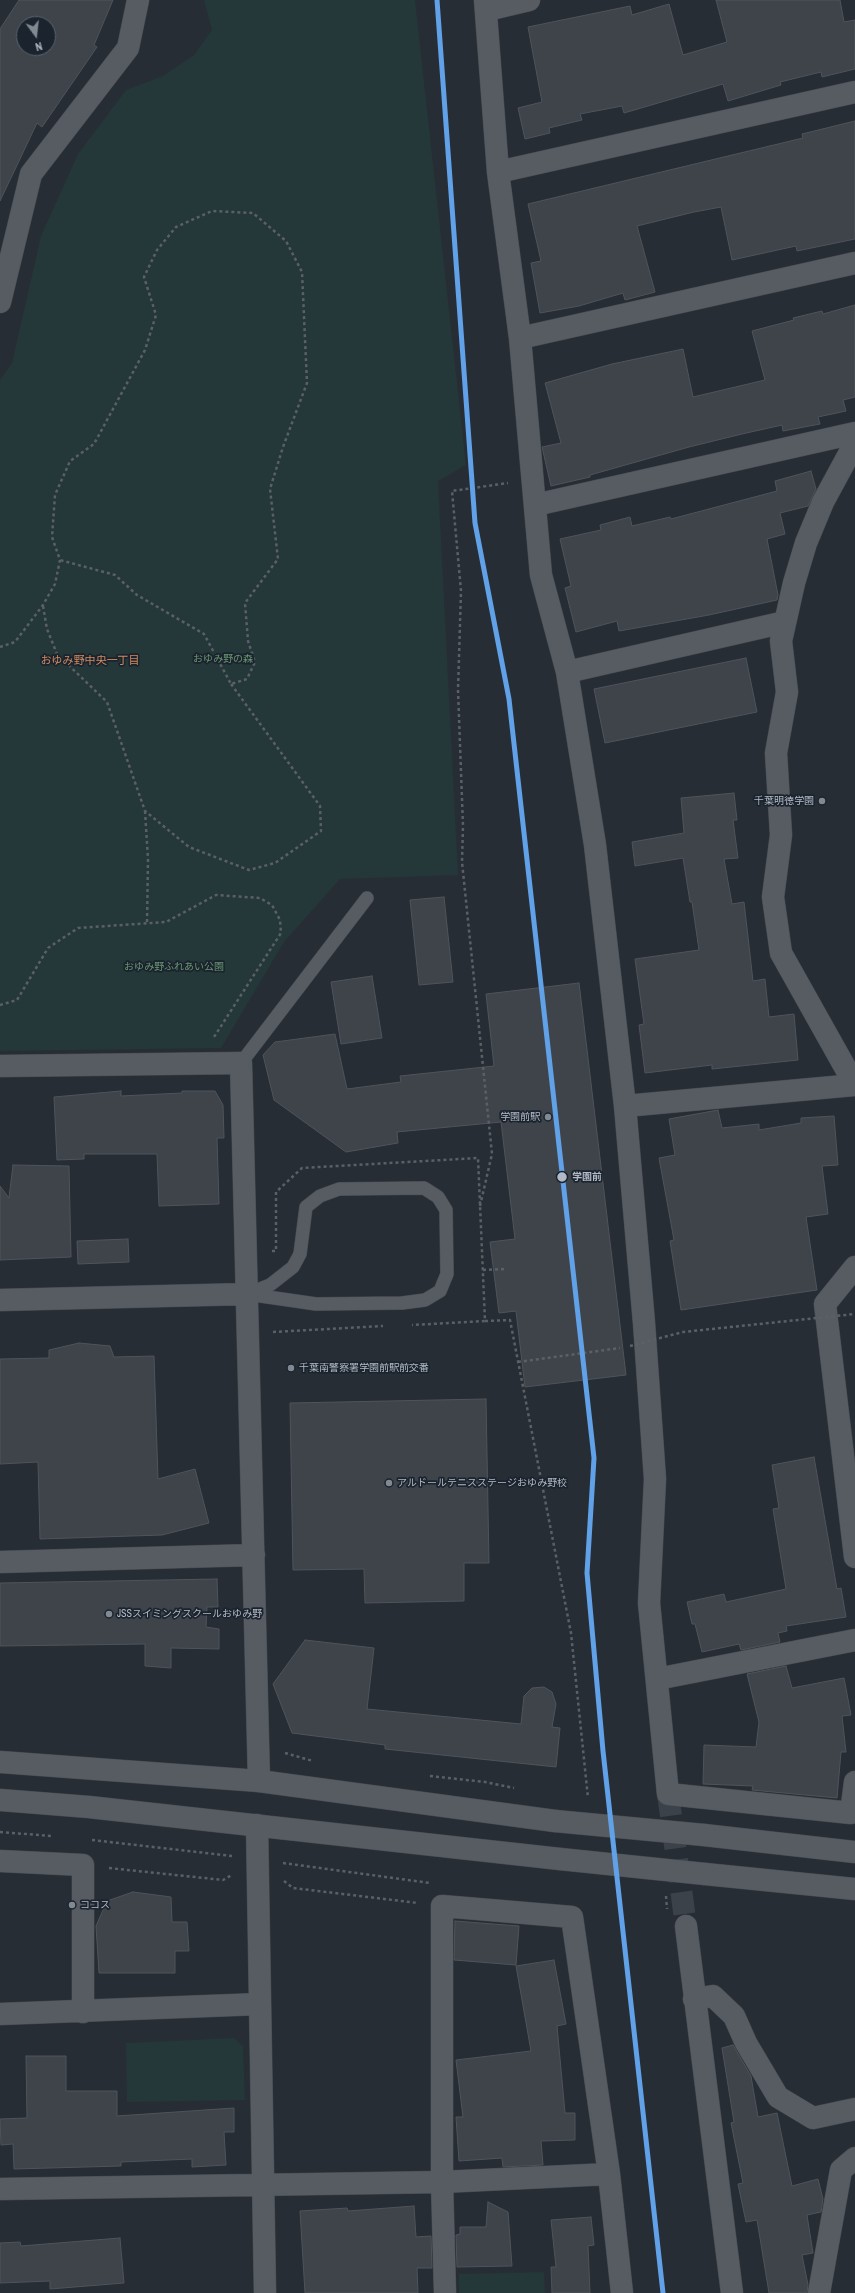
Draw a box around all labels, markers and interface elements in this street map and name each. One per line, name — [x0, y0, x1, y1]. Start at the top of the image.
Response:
north arrow — [16, 16, 56, 56]
text: N — [34, 39, 44, 54]
park label: おゆみ野の森 — [193, 653, 253, 665]
district label: おゆみ野中央一丁目 — [41, 654, 139, 668]
place label: 千葉明徳学園 — [754, 795, 814, 807]
marker: 千葉明徳学園 — [817, 796, 827, 806]
park label: おゆみ野ふれあい公園 — [124, 961, 224, 973]
place label: 学園前駅 — [500, 1111, 540, 1123]
marker: 学園前駅 — [543, 1112, 553, 1122]
marker: 学園前 — [555, 1170, 569, 1184]
place label: 学園前 — [572, 1171, 602, 1183]
place label: 千葉南警察署学園前駅前交番 — [299, 1362, 429, 1374]
marker: 千葉南警察署学園前駅前交番 — [286, 1363, 296, 1373]
place label: アルドールテニスステージおゆみ野校 — [397, 1477, 567, 1489]
marker: アルドールテニスステージおゆみ野校 — [384, 1478, 394, 1488]
place label: JSSスイミングスクールおゆみ野 — [117, 1608, 262, 1620]
marker: JSSスイミングスクールおゆみ野 — [104, 1609, 114, 1619]
place label: ココス — [80, 1899, 110, 1911]
marker: ココス — [67, 1900, 77, 1910]

